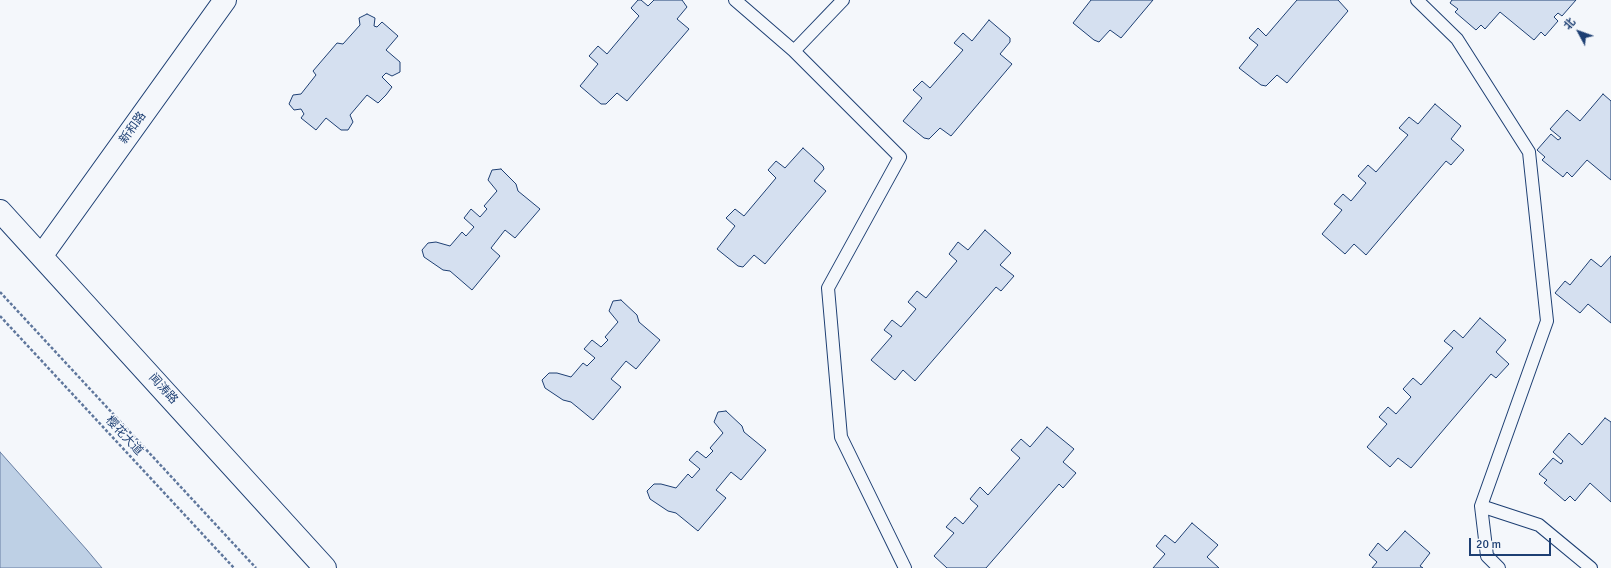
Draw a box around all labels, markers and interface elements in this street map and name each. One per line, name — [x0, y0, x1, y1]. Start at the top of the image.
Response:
north arrow — [1559, 12, 1599, 52]
text: 北 — [1561, 15, 1578, 32]
street label: 新和路 — [117, 109, 149, 147]
street label: 闻涛路 — [146, 371, 180, 407]
street label: 樱花大道 — [102, 414, 146, 458]
scale bar — [1471, 530, 1553, 556]
text: 20 m — [1476, 537, 1501, 552]

